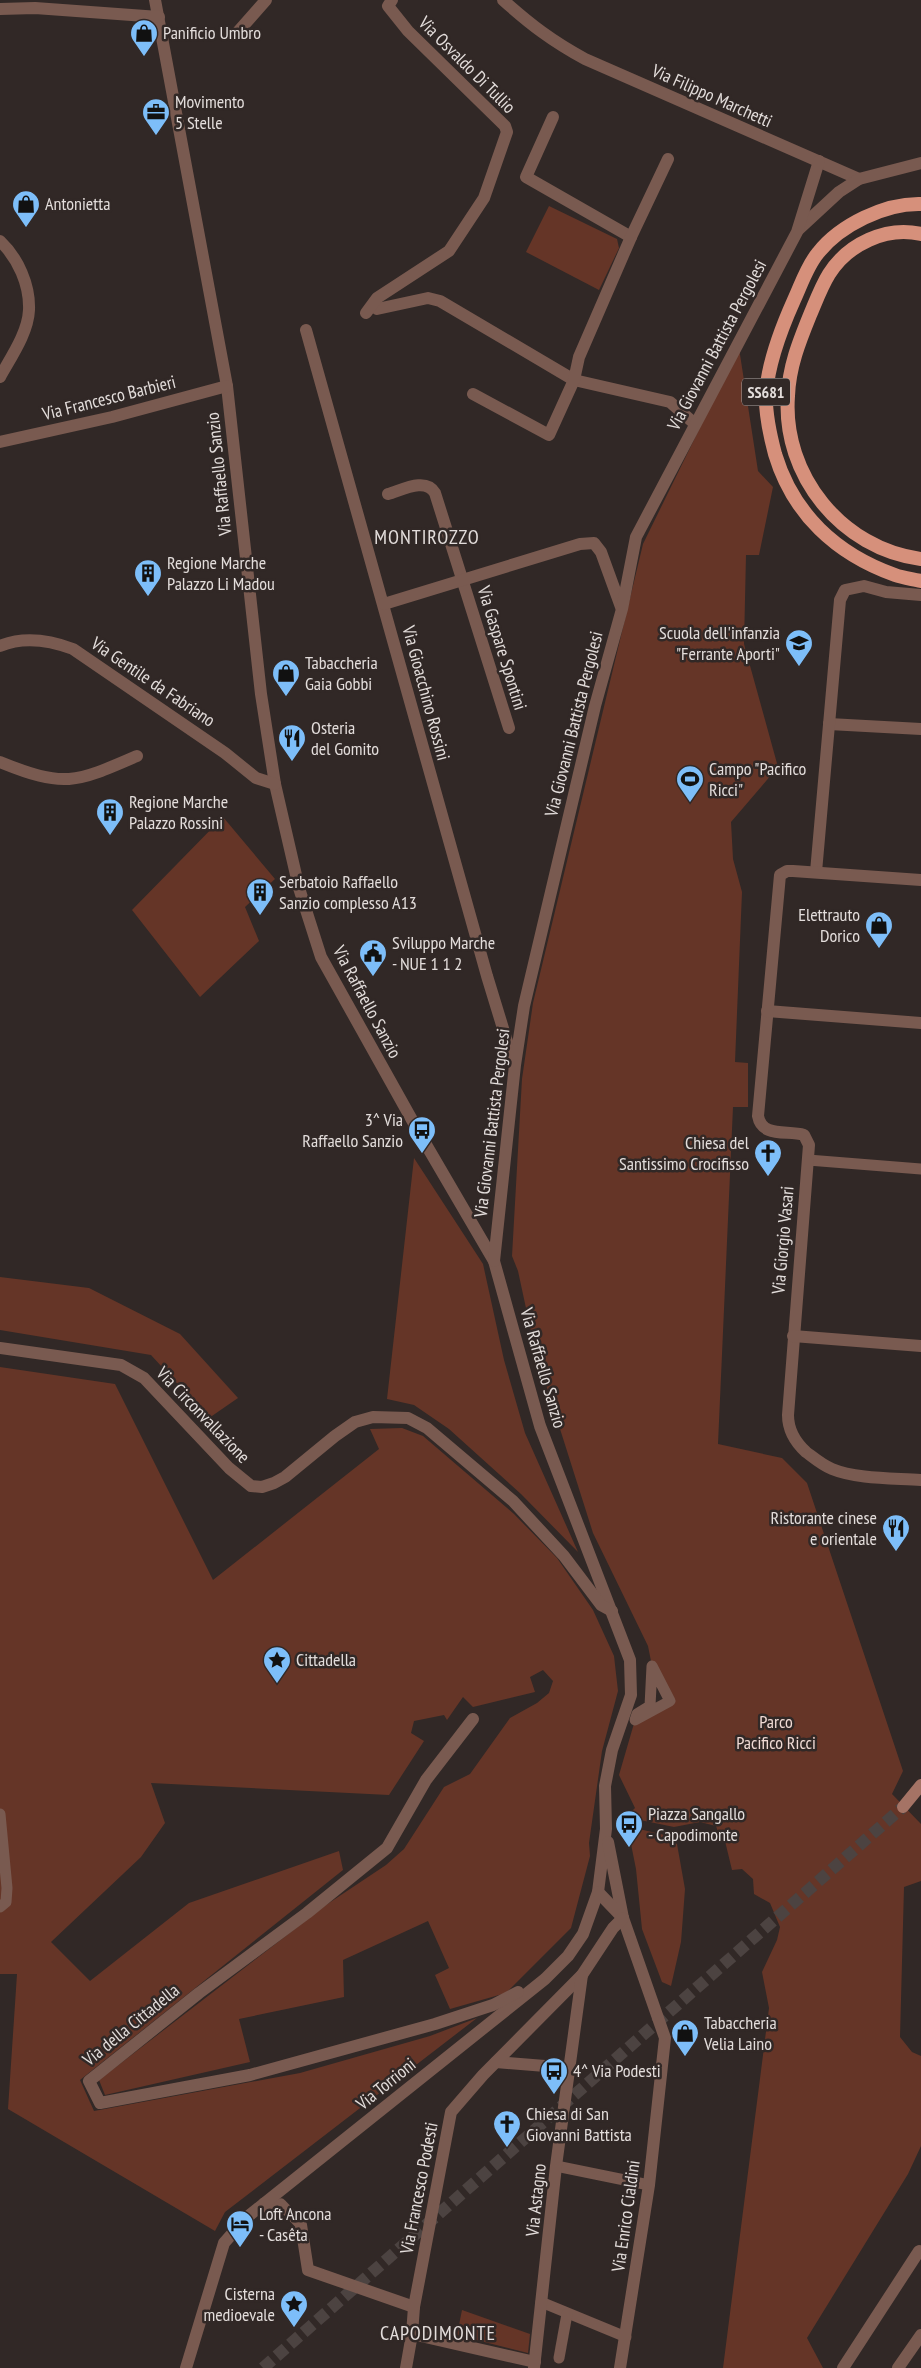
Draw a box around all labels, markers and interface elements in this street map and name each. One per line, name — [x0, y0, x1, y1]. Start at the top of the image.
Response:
street label: Via Osvaldo Di Tullio — [413, 11, 521, 118]
shop icon: Panificio Umbro — [129, 18, 159, 57]
place label: Panificio Umbro — [163, 21, 261, 44]
street label: Via Filippo Marchetti — [648, 58, 776, 132]
place label: Movimento 5 Stelle — [175, 90, 245, 134]
office icon: Movimento 5 Stelle — [141, 97, 171, 136]
shop icon: Antonietta — [11, 189, 41, 228]
place label: Antonietta — [45, 192, 110, 215]
street label: Via Giovanni Battista Pergolesi — [661, 255, 771, 435]
street label: Via Francesco Barbieri — [39, 370, 178, 425]
road number: SS681 — [742, 378, 790, 406]
street label: Via Raffaello Sanzio — [201, 411, 237, 538]
district label: MONTIROZZO — [374, 524, 480, 550]
place label: Regione Marche Palazzo Li Madou — [167, 551, 275, 595]
building icon: Regione Marche Palazzo Li Madou — [133, 558, 163, 597]
street label: Via Gaspare Spontini — [472, 582, 532, 713]
place label: Scuola dell'infanzia "Ferrante Aporti" — [659, 621, 780, 665]
street label: Via Gioacchino Rossini — [397, 622, 456, 763]
school or university icon: Scuola dell'infanzia "Ferrante Aporti" — [784, 628, 814, 667]
street label: Via Giovanni Battista Pergolesi — [539, 629, 608, 820]
street label: Via Gentile da Fabriano — [86, 631, 220, 732]
place label: Tabaccheria Gaia Gobbi — [305, 651, 378, 695]
shop icon: Tabaccheria Gaia Gobbi — [271, 658, 301, 697]
place label: Osteria del Gomito — [311, 716, 379, 760]
restaurant icon: Osteria del Gomito — [277, 723, 307, 762]
place label: Campo "Pacifico Ricci" — [709, 757, 807, 801]
sports icon: Campo "Pacifico Ricci" — [675, 764, 705, 803]
place label: Regione Marche Palazzo Rossini — [129, 790, 228, 834]
building icon: Regione Marche Palazzo Rossini — [95, 797, 125, 836]
place label: Serbatoio Raffaello Sanzio complesso A13 — [279, 870, 417, 914]
building icon: Serbatoio Raffaello Sanzio complesso A13 — [245, 877, 275, 916]
place label: Elettrauto Dorico — [798, 903, 860, 947]
shop icon: Elettrauto Dorico — [864, 910, 894, 949]
place label: Sviluppo Marche - NUE 1 1 2 — [392, 931, 495, 975]
public building icon: Sviluppo Marche - NUE 1 1 2 — [358, 938, 388, 977]
street label: Via Raffaello Sanzio — [328, 941, 407, 1062]
street label: Via Giovanni Battista Pergolesi — [468, 1027, 514, 1220]
place label: 3^ Via Raffaello Sanzio — [302, 1108, 403, 1152]
bus stop icon: 3^ Via Raffaello Sanzio — [407, 1115, 437, 1154]
place label: Chiesa del Santissimo Crocifisso — [619, 1131, 750, 1175]
church icon: Chiesa del Santissimo Crocifisso — [753, 1138, 783, 1177]
street label: Via Giorgio Vasari — [766, 1185, 799, 1296]
street label: Via Raffaello Sanzio — [515, 1304, 572, 1431]
street label: Via Circonvallazione — [151, 1361, 255, 1468]
place label: Ristorante cinese e orientale — [771, 1506, 877, 1550]
restaurant icon: Ristorante cinese e orientale — [881, 1513, 911, 1552]
place icon: Cittadella — [262, 1645, 292, 1684]
place label: Cittadella — [296, 1648, 356, 1671]
park label: Parco Pacifico Ricci — [736, 1710, 816, 1754]
place label: Piazza Sangallo - Capodimonte — [648, 1802, 745, 1846]
bus stop icon: Piazza Sangallo - Capodimonte — [614, 1809, 644, 1848]
street label: Via della Cittadella — [77, 1979, 184, 2071]
place label: Tabaccheria Velia Laino — [703, 2011, 777, 2055]
shop icon: Tabaccheria Velia Laino — [670, 2018, 700, 2057]
street label: Via Torrioni — [350, 2053, 420, 2115]
bus stop icon: 4^ Via Podesti — [539, 2056, 569, 2095]
place label: 4^ Via Podesti — [573, 2059, 661, 2082]
place label: Chiesa di San Giovanni Battista — [526, 2102, 632, 2146]
church icon: Chiesa di San Giovanni Battista — [492, 2109, 522, 2148]
street label: Via Francesco Podesti — [394, 2120, 443, 2257]
street label: Via Enrico Cialdini — [606, 2159, 645, 2274]
street label: Via Astagno — [520, 2162, 551, 2238]
place label: Loft Ancona - Casêta — [259, 2202, 331, 2246]
hotel icon: Loft Ancona - Casêta — [225, 2209, 255, 2248]
place label: Cisterna medioevale — [203, 2282, 275, 2326]
place icon: Cisterna medioevale — [279, 2289, 309, 2328]
district label: CAPODIMONTE — [380, 2320, 496, 2346]

